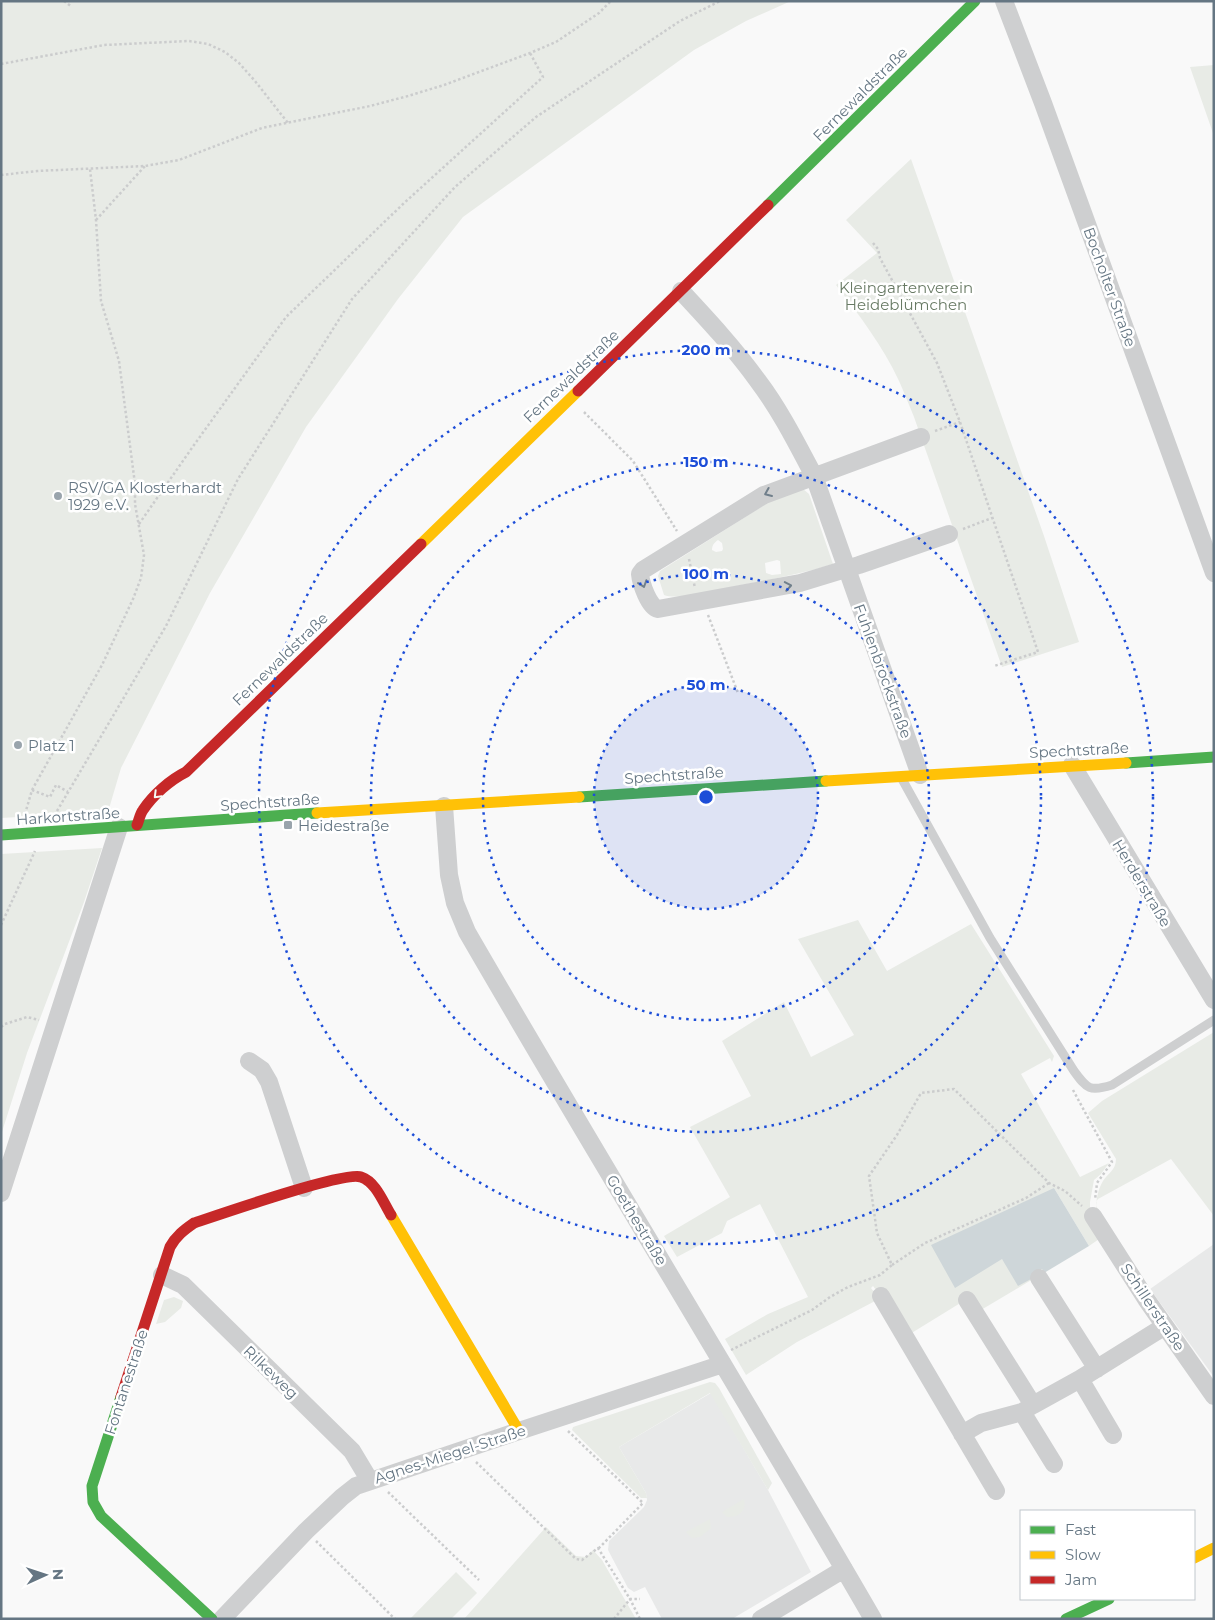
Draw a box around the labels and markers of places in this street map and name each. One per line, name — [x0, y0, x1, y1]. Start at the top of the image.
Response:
place label: RSV/GA Klosterhardt 1929 e.V. — [68, 478, 222, 514]
marker: RSV/GA Klosterhardt 1929 e.V. — [52, 490, 64, 502]
place label: Platz 1 — [28, 736, 75, 755]
marker: Platz 1 — [12, 739, 24, 751]
centre of rings — [697, 788, 715, 806]
place label: Heidestraße — [298, 816, 389, 835]
marker: Heidestraße — [282, 819, 294, 831]

